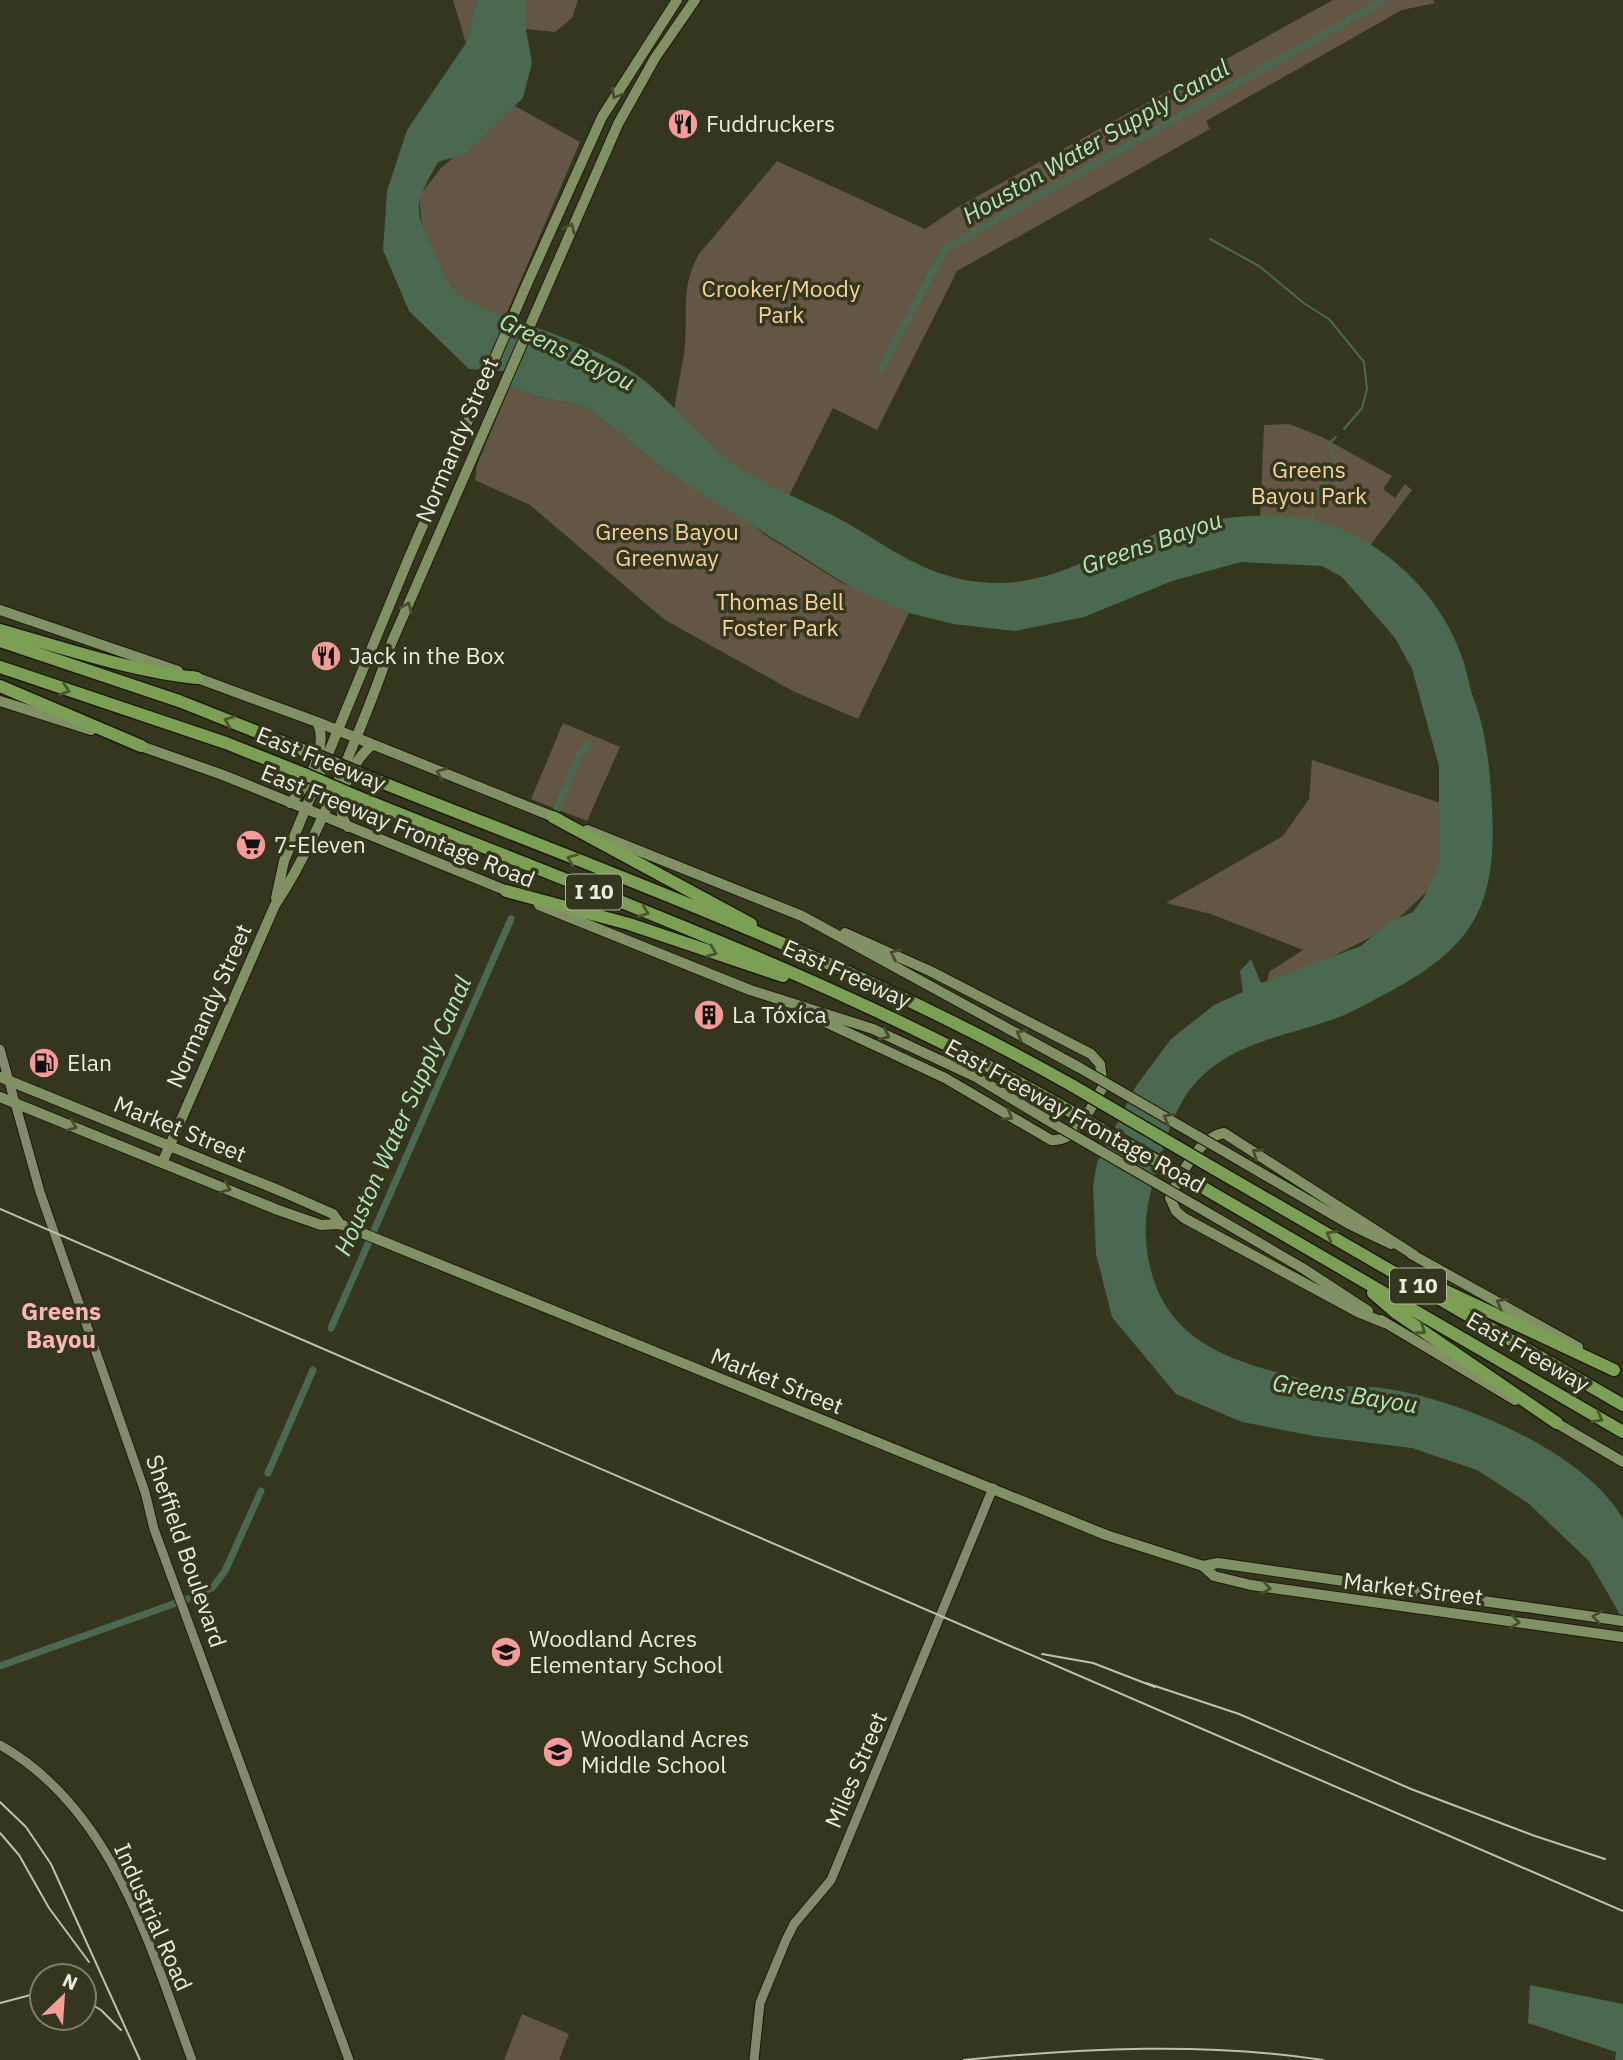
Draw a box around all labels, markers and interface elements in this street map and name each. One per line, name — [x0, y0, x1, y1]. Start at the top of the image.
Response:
water label: Houston Water Supply Canal — [956, 51, 1235, 231]
one-way arrow — [611, 86, 624, 99]
restaurant icon: Fuddruckers — [666, 107, 700, 141]
place label: Fuddruckers — [706, 108, 835, 138]
one-way arrow — [562, 223, 576, 236]
park label: Crooker/Moody Park — [702, 273, 861, 329]
water label: Greens Bayou — [495, 305, 640, 398]
street label: Normandy Street — [408, 353, 504, 527]
park label: Greens Bayou Park — [1251, 454, 1367, 510]
water label: Greens Bayou — [1077, 503, 1226, 581]
park label: Greens Bayou Greenway — [595, 516, 739, 572]
park label: Thomas Bell Foster Park — [716, 586, 844, 642]
one-way arrow — [399, 601, 413, 614]
restaurant icon: Jack in the Box — [309, 639, 343, 673]
place label: Jack in the Box — [349, 640, 505, 670]
one-way arrow — [58, 681, 70, 696]
one-way arrow — [224, 715, 236, 729]
street label: East Freeway — [252, 718, 391, 798]
street label: East Freeway Frontage Road — [257, 756, 540, 894]
one-way arrow — [436, 767, 448, 781]
supermarket icon: 7-Eleven — [234, 828, 268, 862]
place label: 7-Eleven — [274, 829, 366, 859]
one-way arrow — [567, 853, 579, 867]
road number: I 10 — [566, 874, 622, 910]
one-way arrow — [637, 904, 649, 918]
street label: Normandy Street — [159, 919, 258, 1092]
street label: East Freeway — [779, 931, 917, 1015]
one-way arrow — [705, 944, 717, 958]
one-way arrow — [890, 948, 902, 962]
water label: Houston Water Supply Canal — [326, 970, 479, 1260]
building icon: La Tóxíca — [692, 998, 726, 1032]
place label: La Tóxíca — [732, 999, 827, 1029]
one-way arrow — [878, 1027, 890, 1041]
one-way arrow — [1016, 1029, 1028, 1042]
street label: East Freeway Frontage Road — [940, 1031, 1211, 1199]
fuel station icon: Elan — [27, 1046, 61, 1080]
place label: Elan — [67, 1047, 112, 1077]
street label: Market Street — [110, 1088, 251, 1168]
one-way arrow — [1000, 1108, 1013, 1121]
one-way arrow — [1162, 1114, 1175, 1127]
one-way arrow — [65, 1118, 77, 1132]
one-way arrow — [1252, 1149, 1265, 1161]
one-way arrow — [219, 1180, 231, 1194]
one-way arrow — [1326, 1231, 1339, 1244]
road number: I 10 — [1390, 1268, 1446, 1304]
district label: Greens Bayou — [21, 1295, 101, 1355]
one-way arrow — [1496, 1298, 1509, 1311]
street label: East Freeway — [1462, 1304, 1596, 1399]
one-way arrow — [1413, 1322, 1426, 1334]
street label: Market Street — [707, 1340, 848, 1420]
water label: Greens Bayou — [1270, 1366, 1420, 1420]
one-way arrow — [1590, 1409, 1603, 1422]
street label: Sheffield Boulevard — [140, 1450, 234, 1651]
street label: Market Street — [1342, 1565, 1485, 1611]
one-way arrow — [1260, 1580, 1272, 1595]
one-way arrow — [1591, 1610, 1603, 1625]
one-way arrow — [1509, 1614, 1521, 1629]
place label: Woodland Acres Elementary School — [529, 1623, 723, 1679]
school or university icon: Woodland Acres Elementary School — [489, 1635, 523, 1669]
street label: Miles Street — [817, 1707, 893, 1832]
place label: Woodland Acres Middle School — [581, 1723, 749, 1779]
school or university icon: Woodland Acres Middle School — [541, 1735, 575, 1769]
street label: Industrial Road — [108, 1838, 200, 1995]
north arrow — [28, 1962, 98, 2032]
text: N — [59, 1968, 81, 1995]

